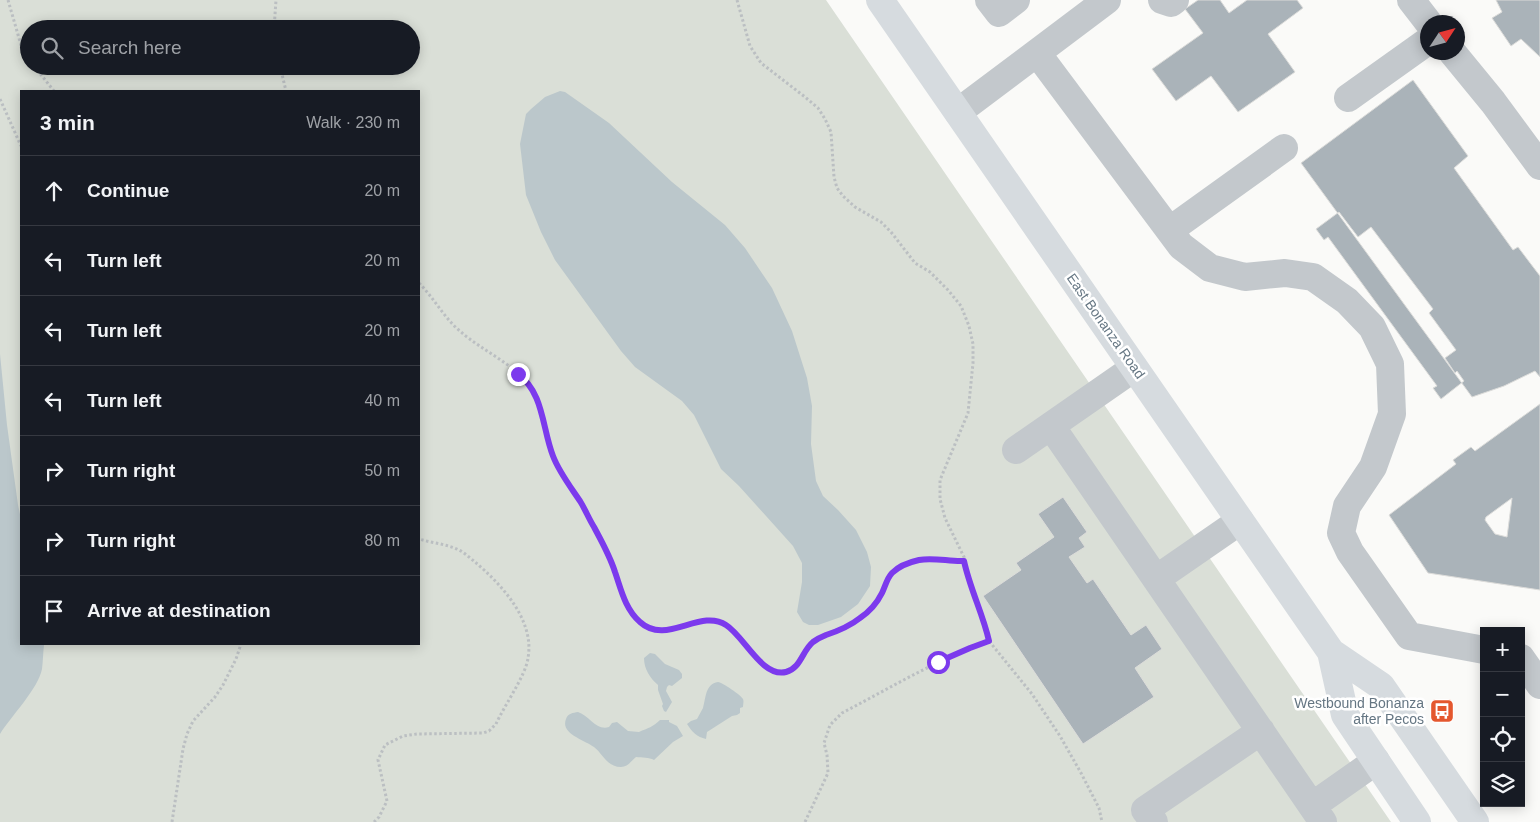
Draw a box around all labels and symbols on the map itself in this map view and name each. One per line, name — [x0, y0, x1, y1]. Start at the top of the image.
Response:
north arrow — [1420, 15, 1465, 60]
street label: East Bonanza Road — [1064, 270, 1148, 382]
route end — [507, 363, 530, 386]
route start — [927, 651, 950, 674]
place label: Westbound Bonanza after Pecos — [1294, 695, 1424, 727]
bus stop icon: Westbound Bonanza after Pecos — [1429, 698, 1455, 724]

